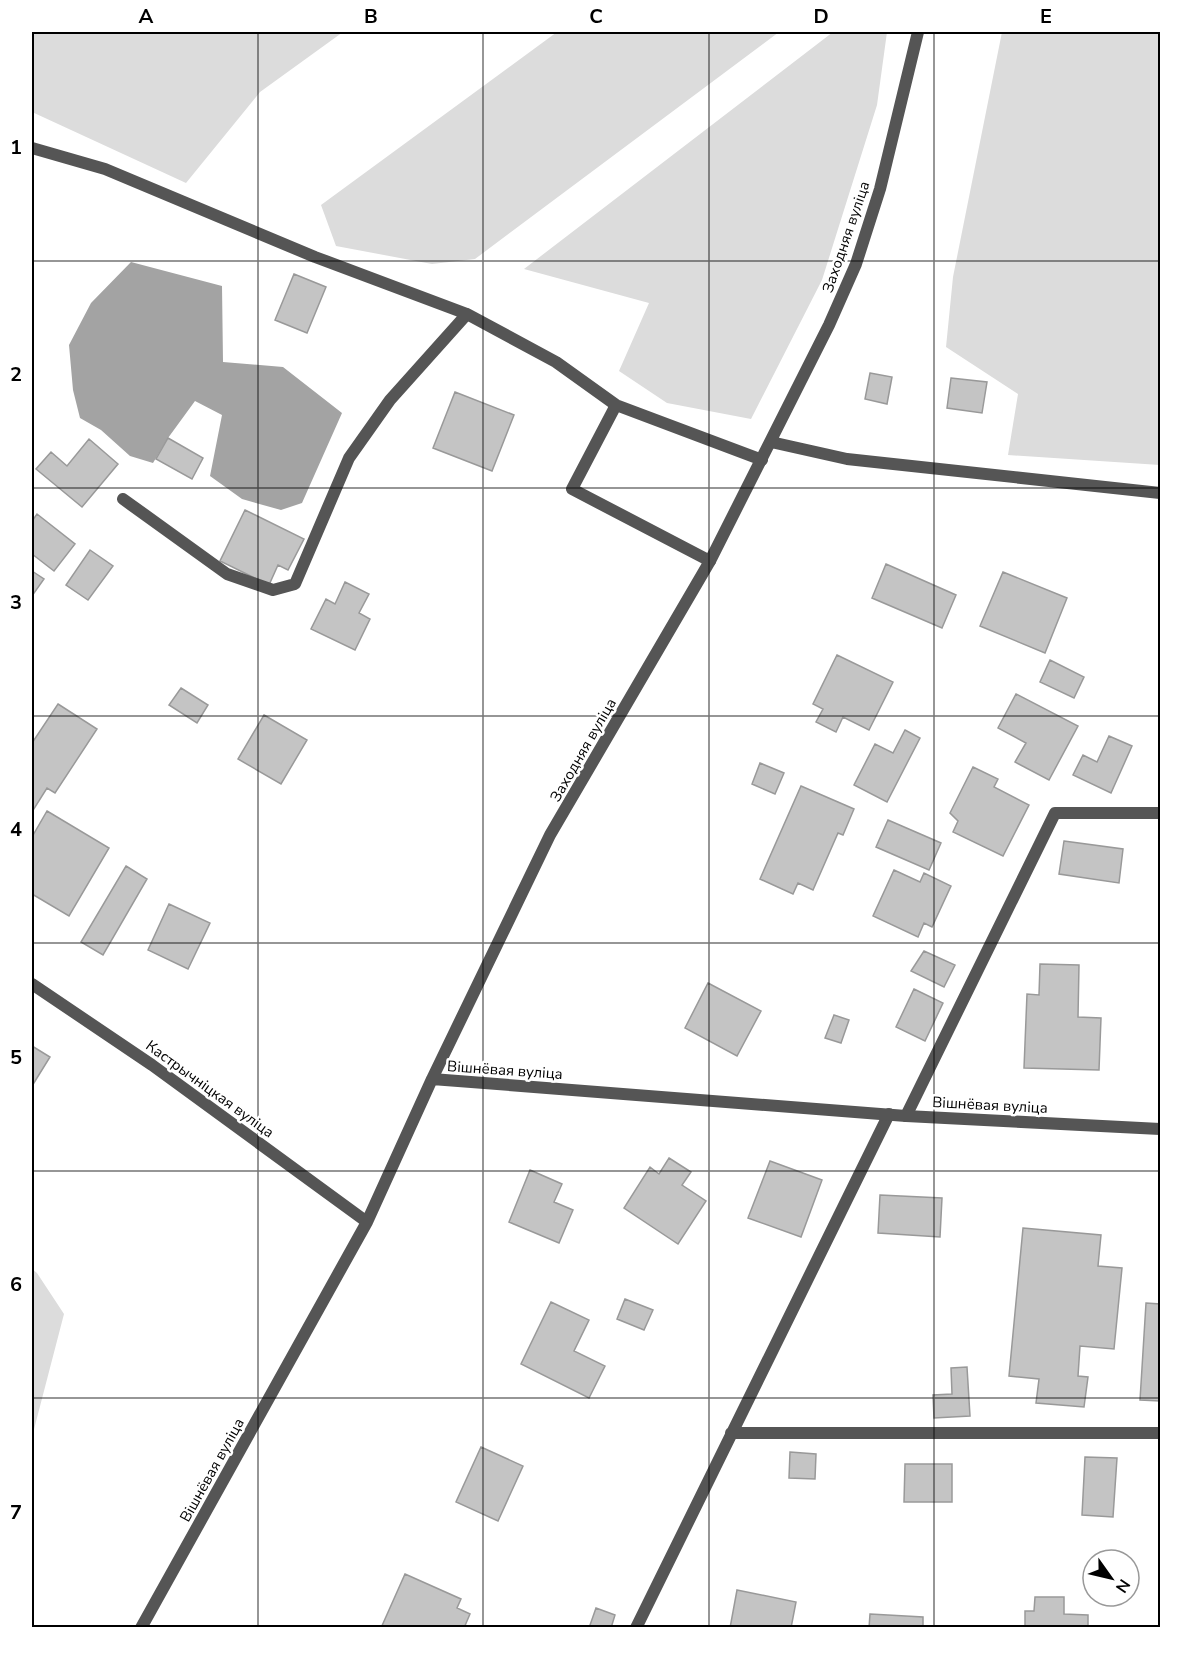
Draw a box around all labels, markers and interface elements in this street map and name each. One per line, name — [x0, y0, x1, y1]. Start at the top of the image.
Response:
text: A — [139, 3, 154, 30]
text: B — [364, 3, 378, 30]
text: C — [589, 3, 603, 30]
text: D — [813, 3, 829, 30]
text: E — [1040, 3, 1052, 30]
text: 1 — [10, 134, 22, 161]
street label: Заходняя вуліца — [818, 179, 874, 295]
text: 2 — [10, 361, 22, 388]
text: 3 — [10, 589, 22, 616]
street label: Заходняя вуліца — [545, 694, 621, 806]
text: 4 — [10, 816, 22, 843]
street label: Кастрычніцкая вуліца — [142, 1036, 278, 1142]
text: 5 — [10, 1044, 22, 1071]
street label: Вішнёвая вуліца — [447, 1056, 563, 1084]
street label: Вішнёвая вуліца — [932, 1092, 1048, 1118]
text: 6 — [10, 1271, 22, 1298]
street label: Вішнёвая вуліца — [175, 1414, 249, 1526]
text: 7 — [10, 1499, 22, 1526]
north arrow — [1081, 1548, 1141, 1608]
text: N — [1110, 1575, 1135, 1597]

